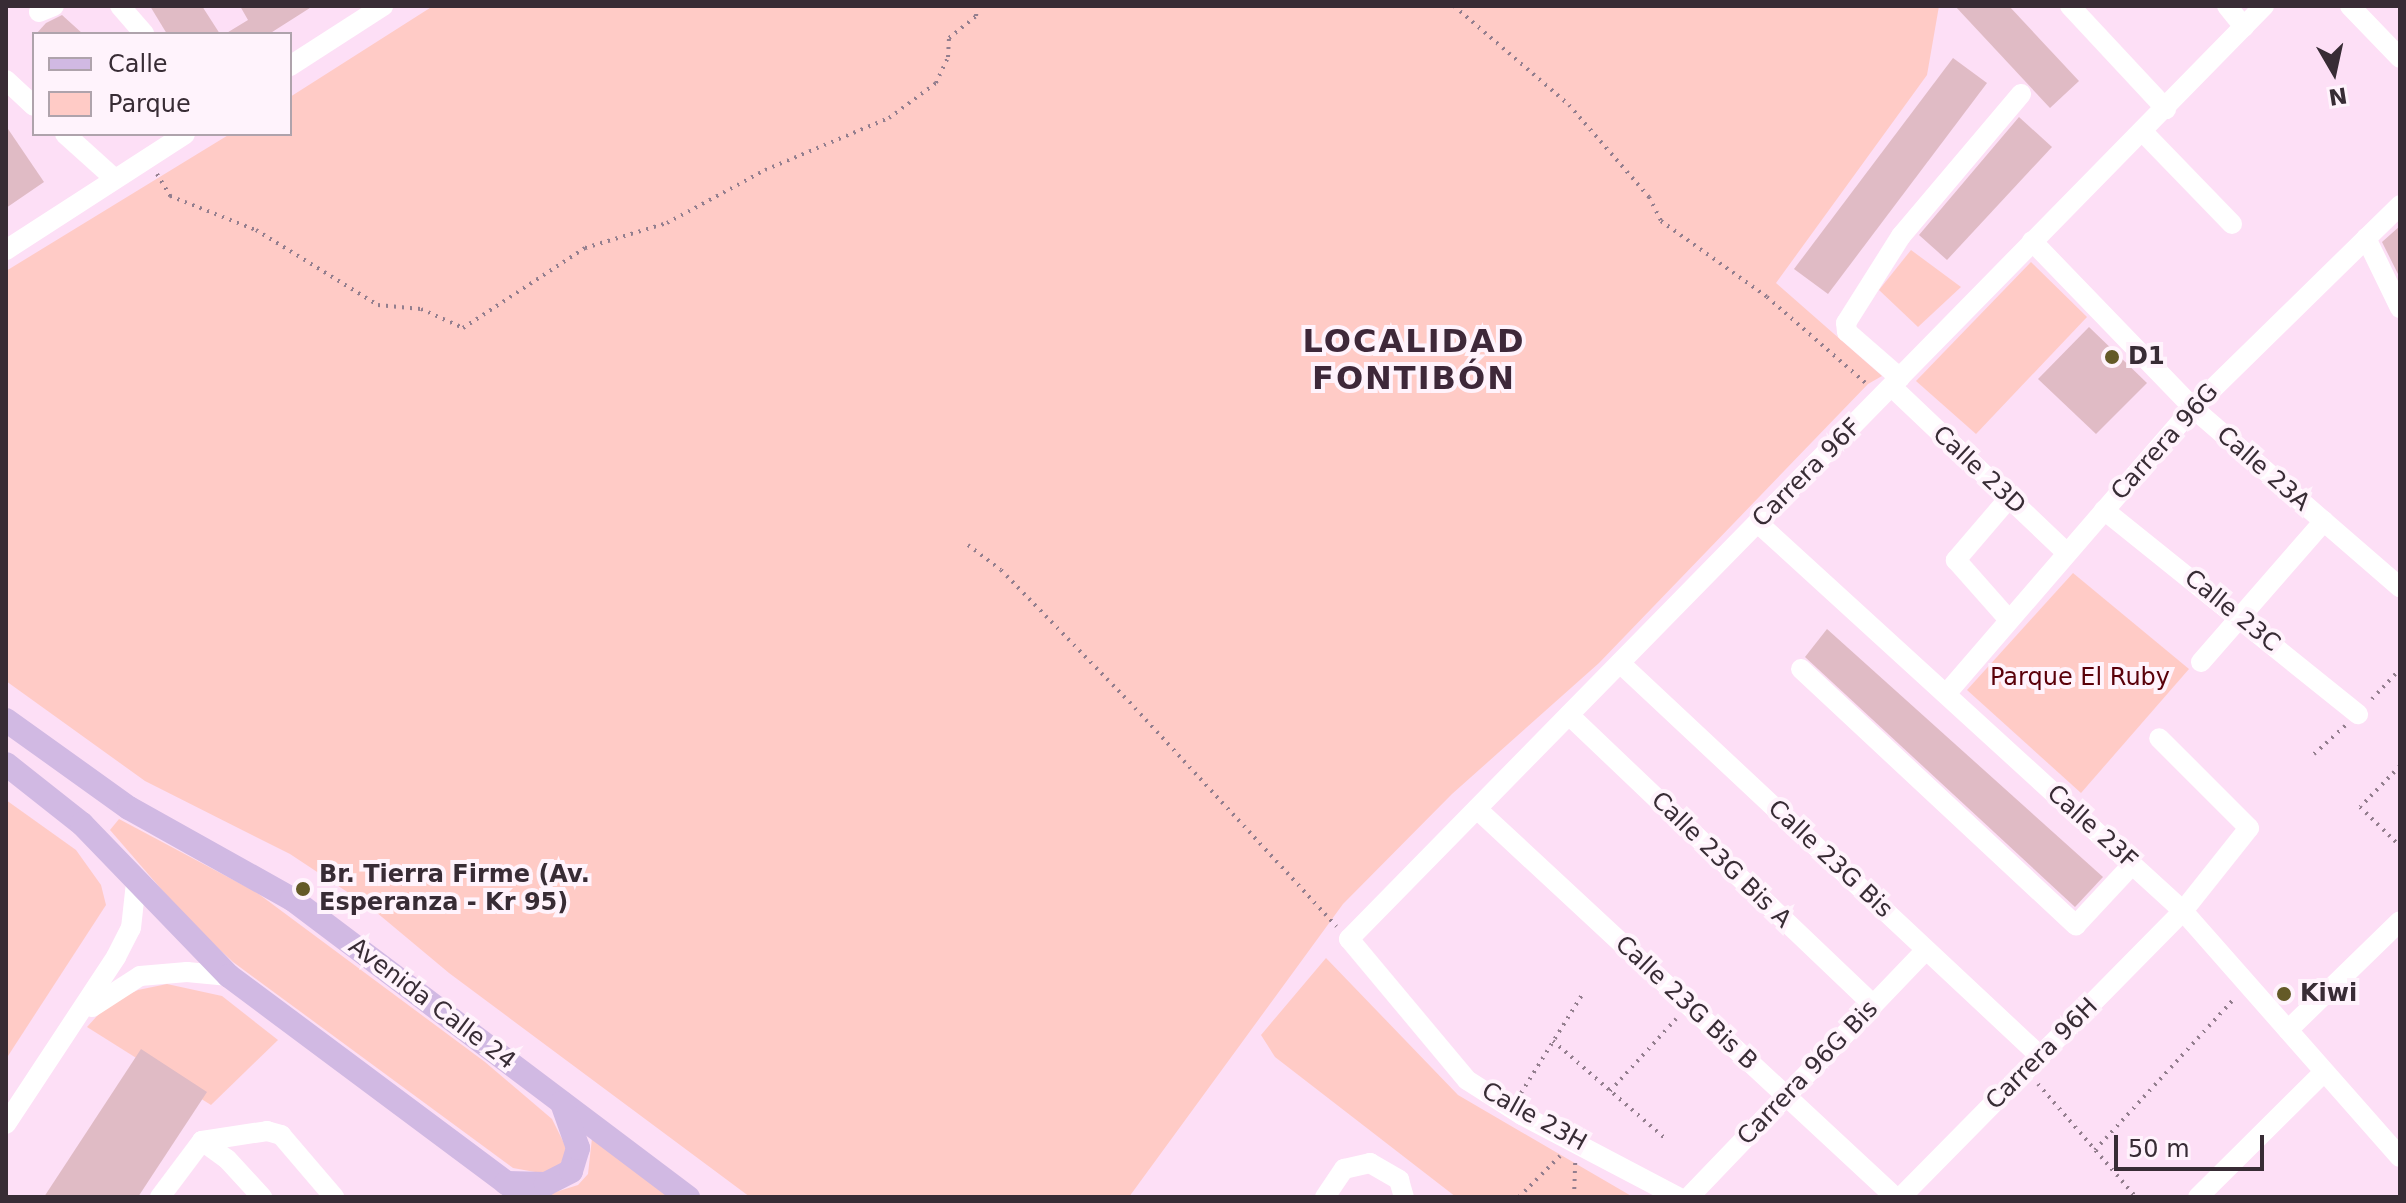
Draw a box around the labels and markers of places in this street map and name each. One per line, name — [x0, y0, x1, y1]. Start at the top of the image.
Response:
place label: D1 — [2128, 343, 2165, 371]
marker: D1 — [2103, 348, 2121, 366]
place label: Br. Tierra Firme (Av. Esperanza - Kr 95) — [319, 861, 590, 917]
marker: Br. Tierra Firme (Av. Esperanza - Kr 95) — [294, 880, 312, 898]
place label: Kiwi — [2300, 980, 2357, 1008]
marker: Kiwi — [2275, 985, 2293, 1003]

